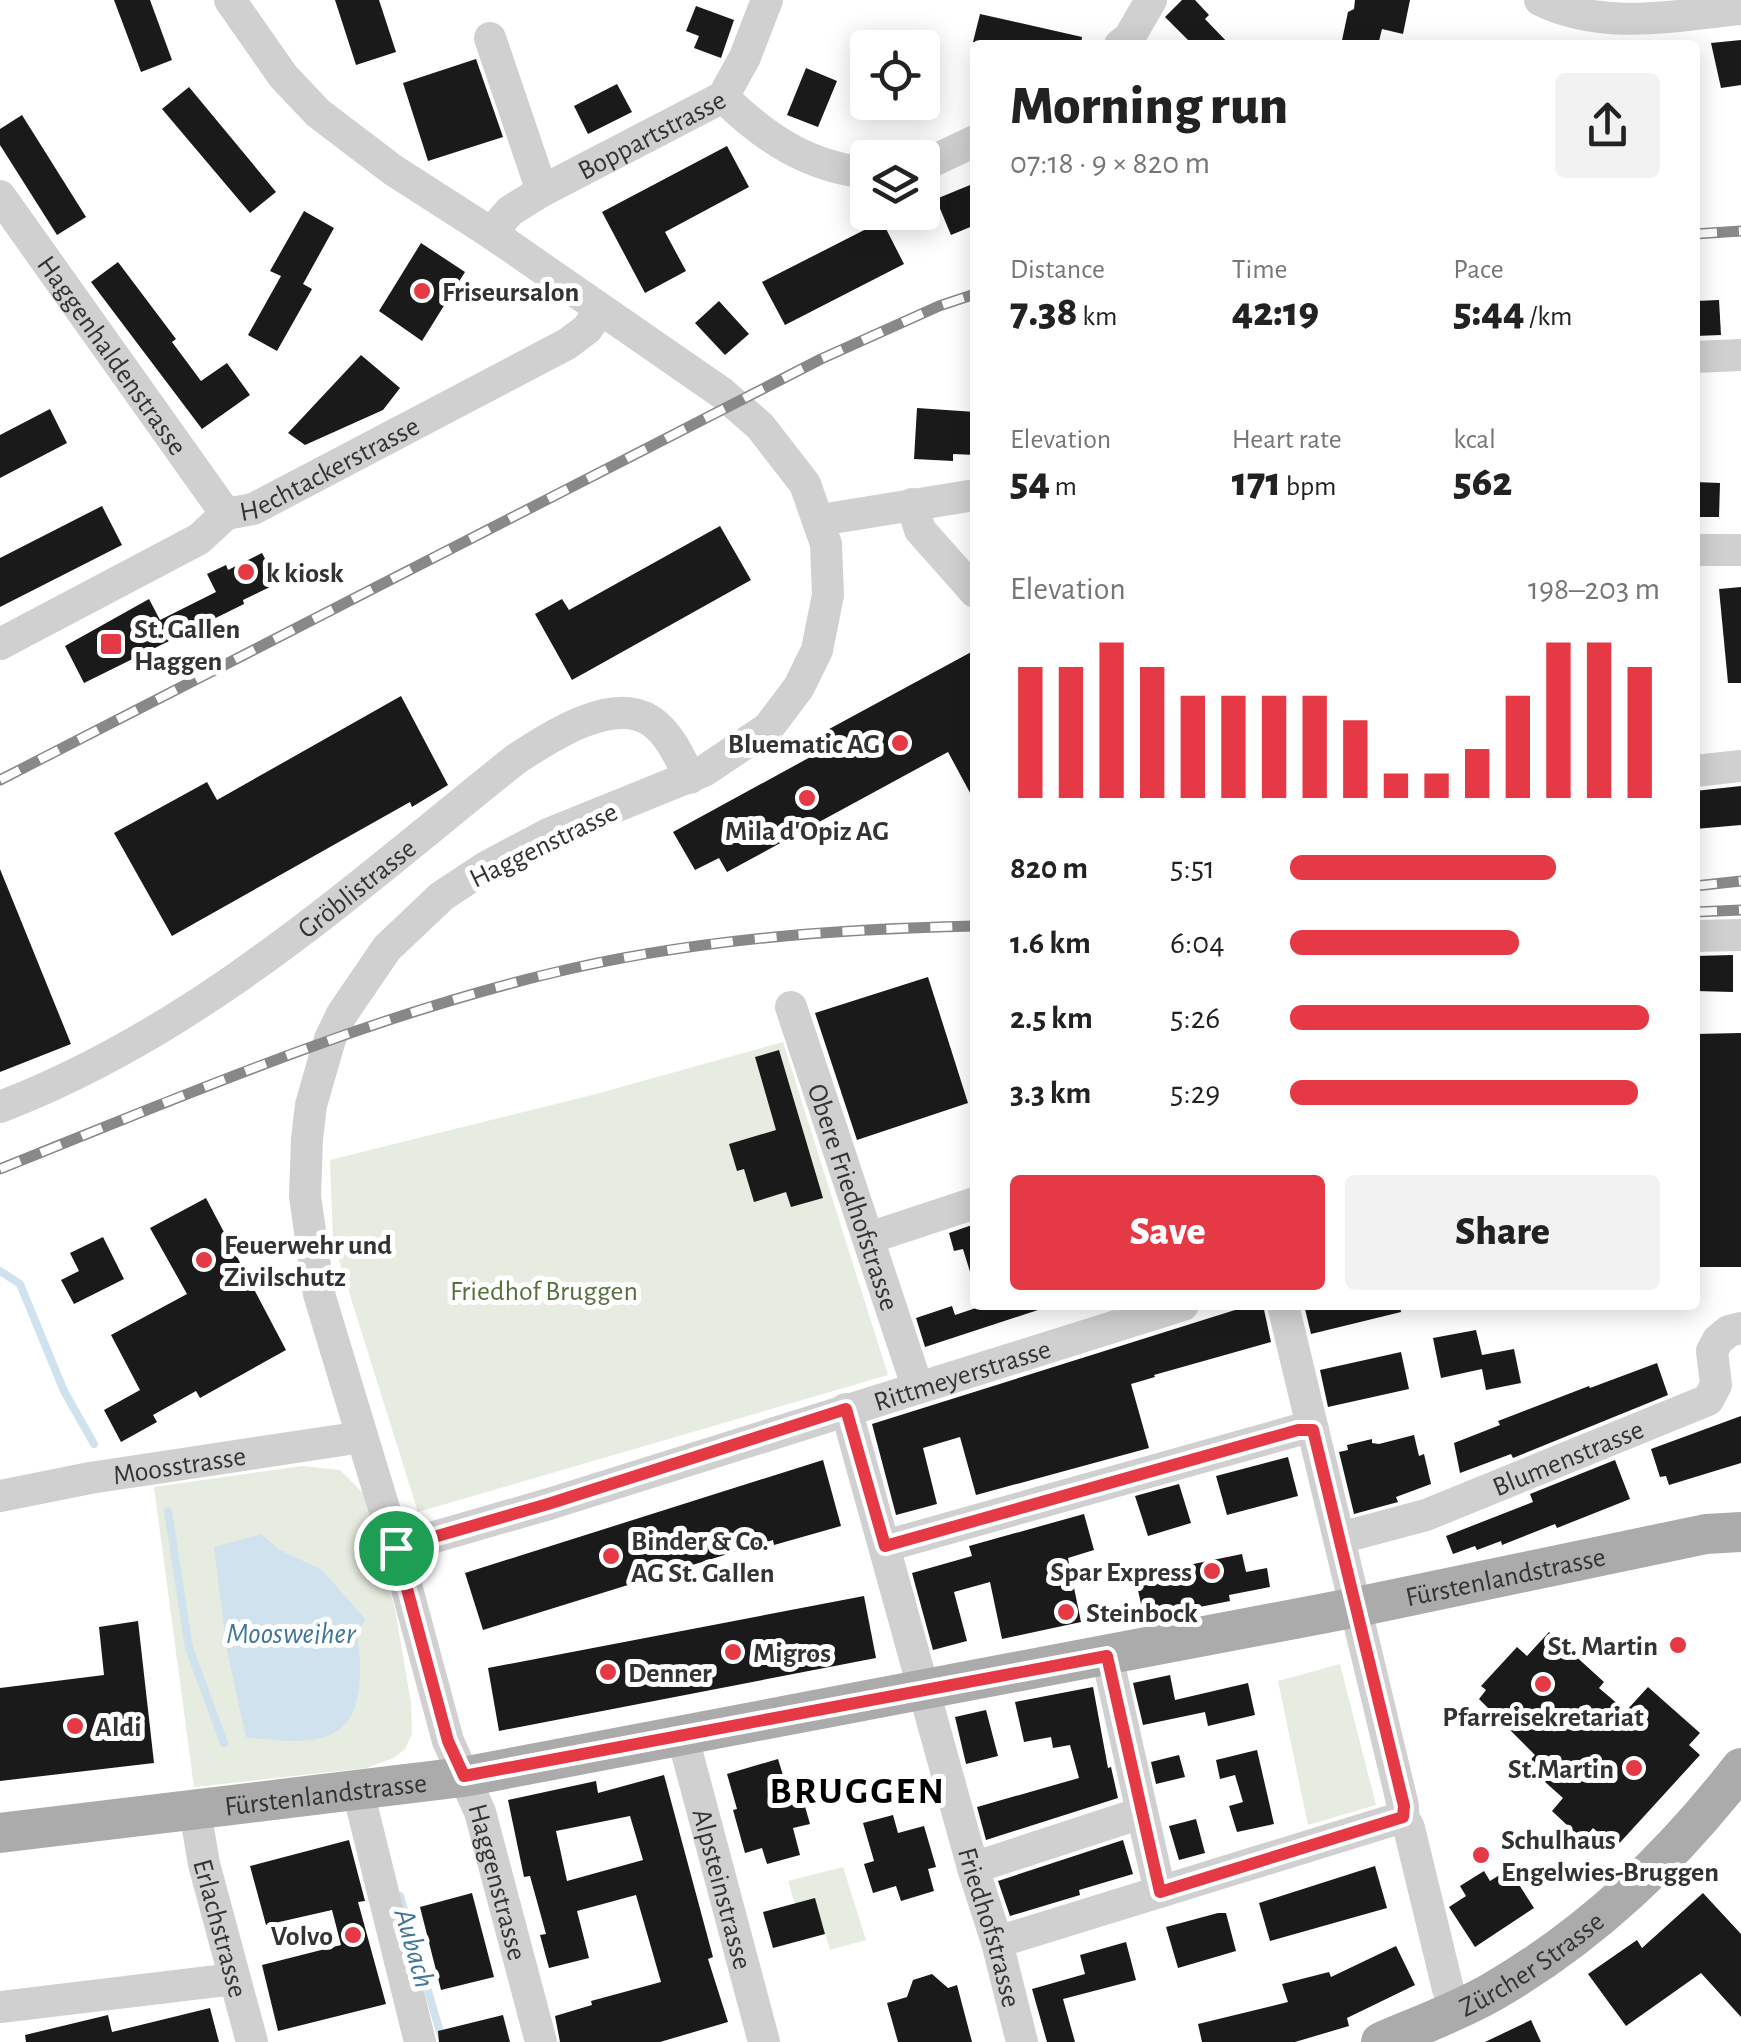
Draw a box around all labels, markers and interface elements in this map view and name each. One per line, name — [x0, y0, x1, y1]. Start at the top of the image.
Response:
map controls — [850, 30, 940, 230]
button: locate — [850, 30, 940, 120]
button: share — [1555, 73, 1660, 178]
text: Morning run — [1010, 79, 1288, 134]
street label: Boppartstrasse — [574, 86, 731, 186]
button: layers — [850, 140, 940, 230]
text: 07:18 · 9 × 820 m — [1010, 147, 1210, 179]
street label: Haggenhaldenstrasse — [31, 251, 191, 461]
text: Distance — [1010, 256, 1105, 284]
text: Time — [1232, 256, 1287, 284]
text: Pace — [1453, 256, 1504, 284]
place label: Friseursalon — [442, 279, 579, 307]
marker: Friseursalon — [411, 280, 433, 302]
text: 7.38 — [1010, 291, 1078, 333]
text: 42:19 — [1232, 291, 1319, 333]
text: 5:44 — [1453, 291, 1524, 333]
text: km — [1078, 303, 1117, 331]
text: /km — [1524, 303, 1572, 331]
street label: Hechtackerstrasse — [238, 412, 424, 527]
text: Elevation — [1010, 426, 1111, 454]
text: Heart rate — [1232, 426, 1342, 454]
text: kcal — [1453, 426, 1496, 454]
text: 54 — [1010, 461, 1050, 503]
text: 171 — [1232, 461, 1281, 503]
text: 562 — [1453, 461, 1512, 503]
text: m — [1050, 473, 1077, 501]
text: bpm — [1281, 473, 1336, 501]
place label: k kiosk — [266, 560, 344, 588]
marker: k kiosk — [235, 561, 257, 583]
text: Elevation — [1010, 573, 1126, 605]
text: 198–203 m — [1528, 573, 1660, 605]
place label: St. Gallen Haggen — [134, 616, 240, 676]
marker: St. Gallen Haggen — [98, 631, 124, 657]
place label: Bluematic AG — [728, 731, 880, 759]
marker: Bluematic AG — [889, 732, 911, 754]
marker: Mila d'Opiz AG — [796, 787, 818, 809]
street label: Haggenstrasse — [465, 798, 622, 894]
place label: Mila d'Opiz AG — [725, 818, 889, 846]
street label: Gröblistrasse — [293, 834, 422, 944]
text: 820 m — [1010, 852, 1088, 884]
text: 5:51 — [1170, 852, 1215, 884]
text: 1.6 km — [1010, 927, 1091, 959]
text: 6:04 — [1170, 927, 1225, 959]
text: 2.5 km — [1010, 1002, 1093, 1034]
text: 5:26 — [1170, 1002, 1220, 1034]
text: 3.3 km — [1010, 1077, 1091, 1109]
text: 5:29 — [1170, 1077, 1220, 1109]
street label: Obere Friedhofstrasse — [802, 1081, 903, 1314]
button: Save — [1010, 1175, 1325, 1290]
button: Share — [1345, 1175, 1660, 1290]
place label: Feuerwehr und Zivilschutz — [224, 1232, 392, 1292]
marker: Feuerwehr und Zivilschutz — [193, 1249, 215, 1271]
park label: Friedhof Bruggen — [450, 1278, 638, 1306]
street label: Rittmeyerstrasse — [871, 1335, 1054, 1417]
street label: Blumenstrasse — [1489, 1416, 1648, 1502]
street label: Moosstrasse — [111, 1443, 248, 1490]
pin — [354, 1506, 439, 1591]
icon: arrive — [369, 1521, 424, 1576]
place label: Binder & Co. AG St. Gallen — [631, 1528, 775, 1588]
street label: Fürstenlandstrasse — [1403, 1543, 1608, 1612]
marker: Binder & Co. AG St. Gallen — [600, 1545, 622, 1567]
place label: Spar Express — [1050, 1559, 1192, 1587]
marker: Spar Express — [1201, 1560, 1223, 1582]
place label: Steinbock — [1086, 1600, 1198, 1628]
marker: Steinbock — [1055, 1601, 1077, 1623]
water label: Moosweiher — [226, 1619, 357, 1649]
place label: St. Martin — [1548, 1633, 1658, 1661]
marker: St. Martin — [1667, 1634, 1689, 1656]
place label: Migros — [753, 1640, 831, 1668]
marker: Migros — [722, 1641, 744, 1663]
place label: Denner — [628, 1660, 712, 1688]
marker: Denner — [597, 1661, 619, 1683]
marker: Pfarreisekretariat — [1532, 1673, 1554, 1695]
place label: Pfarreisekretariat — [1442, 1704, 1644, 1732]
place label: Aldi — [95, 1714, 141, 1742]
marker: Aldi — [64, 1715, 86, 1737]
place label: St.Martin — [1508, 1756, 1614, 1784]
marker: St.Martin — [1623, 1757, 1645, 1779]
street label: Fürstenlandstrasse — [223, 1769, 429, 1822]
district label: BRUGGEN — [770, 1773, 946, 1811]
street label: Haggenstrasse — [462, 1801, 531, 1963]
street label: Alpsteinstrasse — [686, 1806, 756, 1973]
place label: Schulhaus Engelwies-Bruggen — [1501, 1827, 1719, 1887]
marker: Schulhaus Engelwies-Bruggen — [1470, 1844, 1492, 1866]
street label: Friedhofstrasse — [952, 1845, 1025, 2011]
street label: Erlachstrasse — [187, 1856, 251, 2001]
water label: Aubach — [388, 1904, 440, 1991]
street label: Zürcher Strasse — [1455, 1907, 1610, 2023]
place label: Volvo — [271, 1923, 333, 1951]
marker: Volvo — [342, 1924, 364, 1946]

